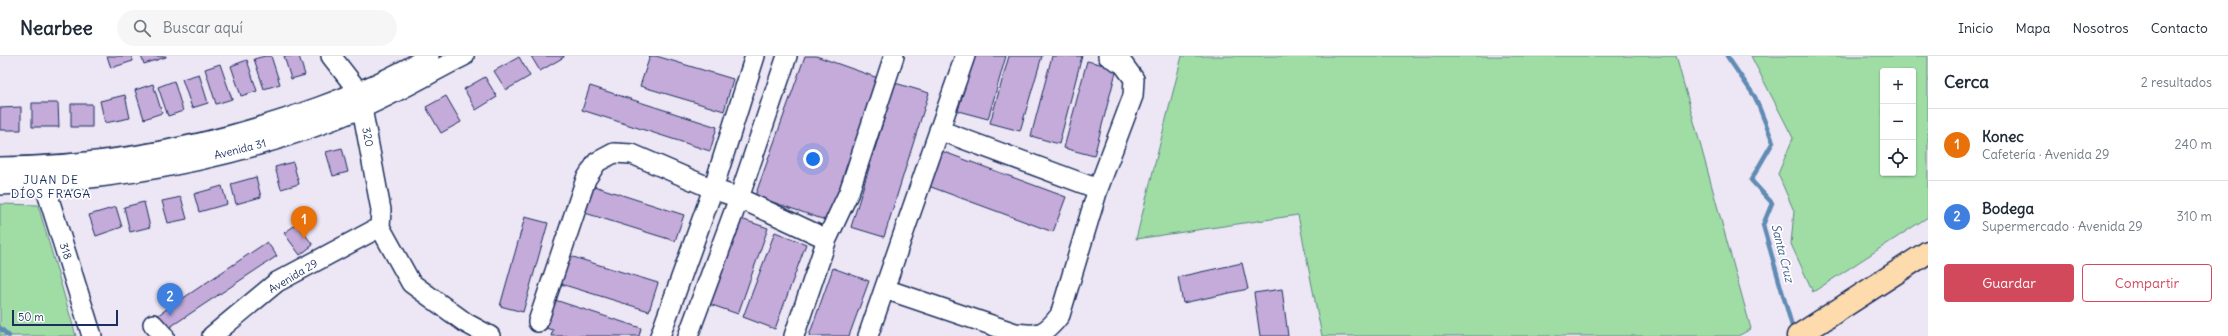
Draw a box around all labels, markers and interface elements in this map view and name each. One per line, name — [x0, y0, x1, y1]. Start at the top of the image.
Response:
search box — [117, 10, 397, 46]
text: Nearbee — [20, 16, 93, 40]
icon: search — [131, 17, 153, 39]
text: Buscar aquí — [163, 18, 243, 37]
text: Inicio — [1958, 19, 1993, 37]
text: Mapa — [2015, 19, 2051, 37]
text: Nosotros — [2073, 19, 2129, 37]
text: Contacto — [2151, 19, 2208, 37]
map controls — [1880, 68, 1916, 176]
button: + — [1880, 68, 1916, 104]
text: Cerca — [1944, 71, 1989, 93]
text: 2 resultados — [2141, 74, 2212, 91]
button: − — [1880, 104, 1916, 140]
street label: 320 — [359, 126, 377, 148]
text: Konec — [1982, 127, 2024, 146]
street label: Avenida 31 — [213, 136, 267, 162]
text: 1 — [1954, 136, 1960, 153]
text: 240 m — [2175, 136, 2212, 153]
button: locate — [1880, 140, 1916, 176]
text: Cafetería · Avenida 29 — [1982, 146, 2110, 163]
your location — [803, 149, 823, 169]
district label: JUAN DE DÍOS FRAGA — [11, 172, 91, 201]
text: Bodega — [1982, 199, 2034, 218]
pin: 1 — [291, 206, 317, 239]
text: 2 — [1953, 208, 1961, 225]
text: 310 m — [2177, 208, 2212, 225]
text: Supermercado · Avenida 29 — [1982, 218, 2143, 235]
water label: Santa Cruz — [1769, 222, 1798, 285]
street label: 318 — [57, 241, 75, 261]
street label: Avenida 29 — [266, 256, 320, 296]
button: Guardar — [1944, 264, 2074, 302]
button: Compartir — [2082, 264, 2212, 302]
pin: 2 — [157, 283, 183, 316]
scale bar — [12, 308, 118, 327]
text: 50 m — [18, 310, 44, 324]

